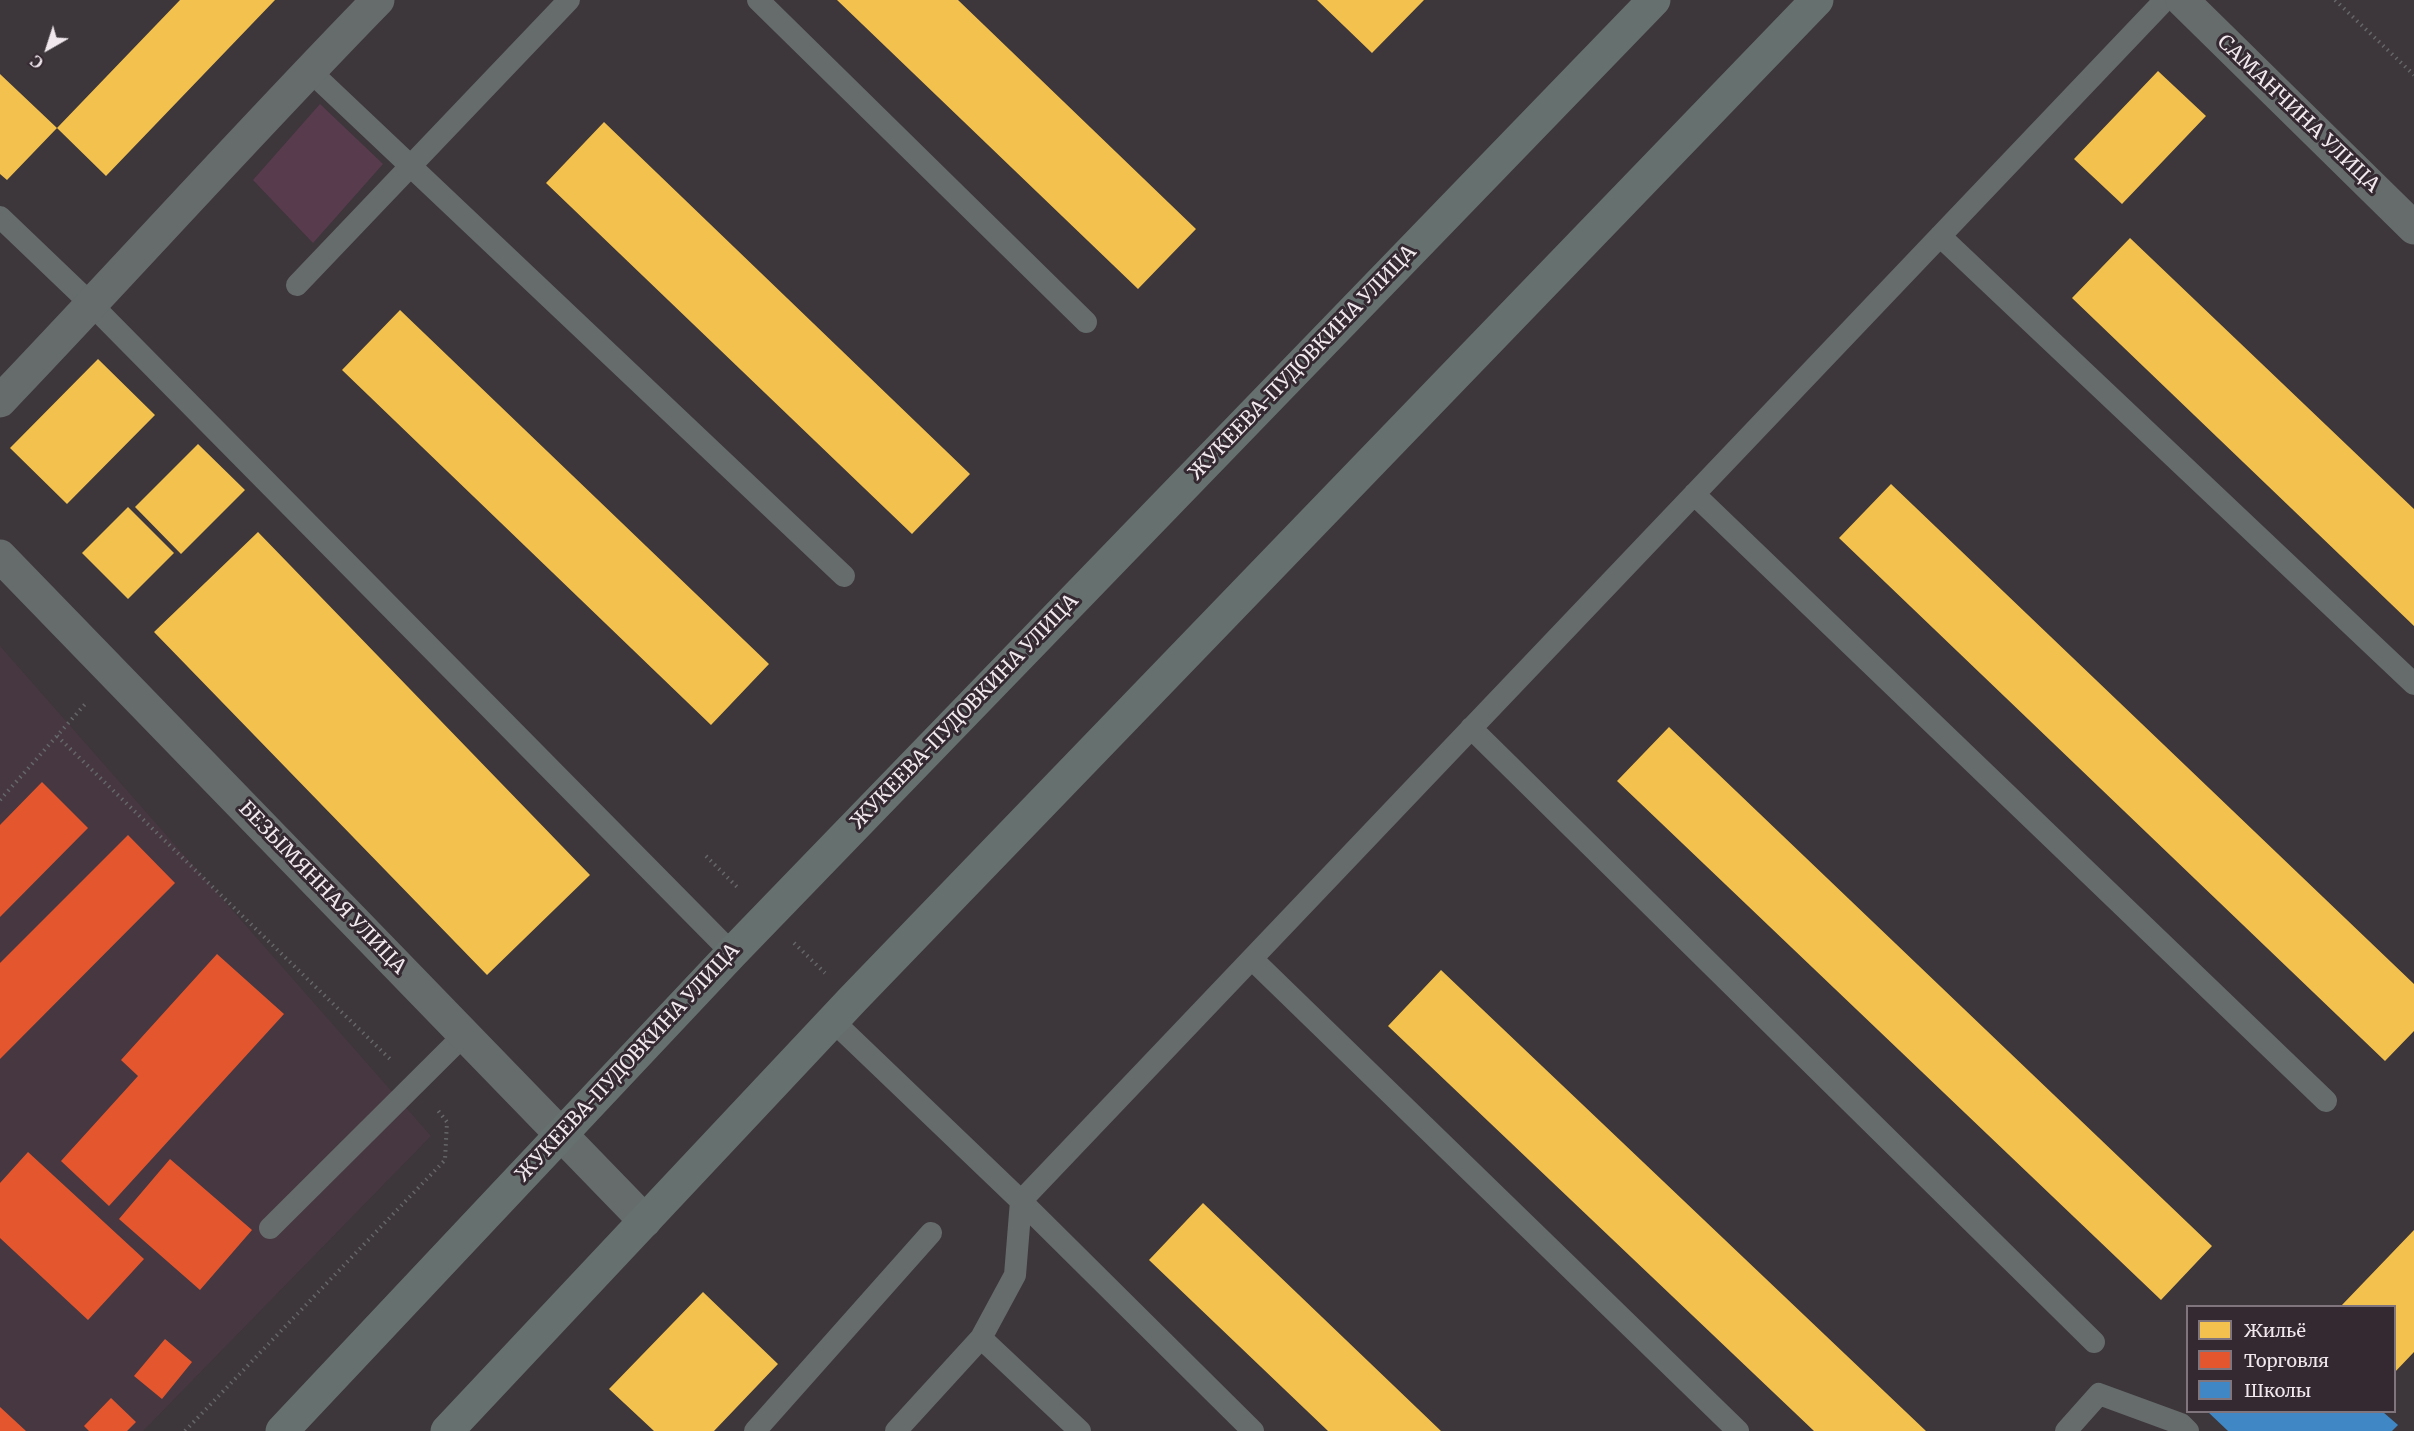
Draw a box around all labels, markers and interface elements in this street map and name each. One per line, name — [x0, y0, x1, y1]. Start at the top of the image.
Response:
north arrow — [18, 18, 78, 78]
street label: САМАНЧИНА УЛИЦА — [2212, 30, 2384, 198]
text: С — [26, 51, 47, 73]
street label: ЖУКЕЕВА-ПУДОВКИНА УЛИЦА — [1184, 241, 1422, 485]
street label: ЖУКЕЕВА-ПУДОВКИНА УЛИЦА — [846, 590, 1084, 834]
street label: БЕЗЫМЯННАЯ УЛИЦА — [233, 797, 411, 979]
street label: ЖУКЕЕВА-ПУДОВКИНА УЛИЦА — [511, 939, 745, 1187]
legend — [2186, 1305, 2396, 1413]
text: Жильё — [2244, 1319, 2306, 1342]
text: Торговля — [2244, 1349, 2329, 1372]
text: Школы — [2244, 1379, 2311, 1402]

